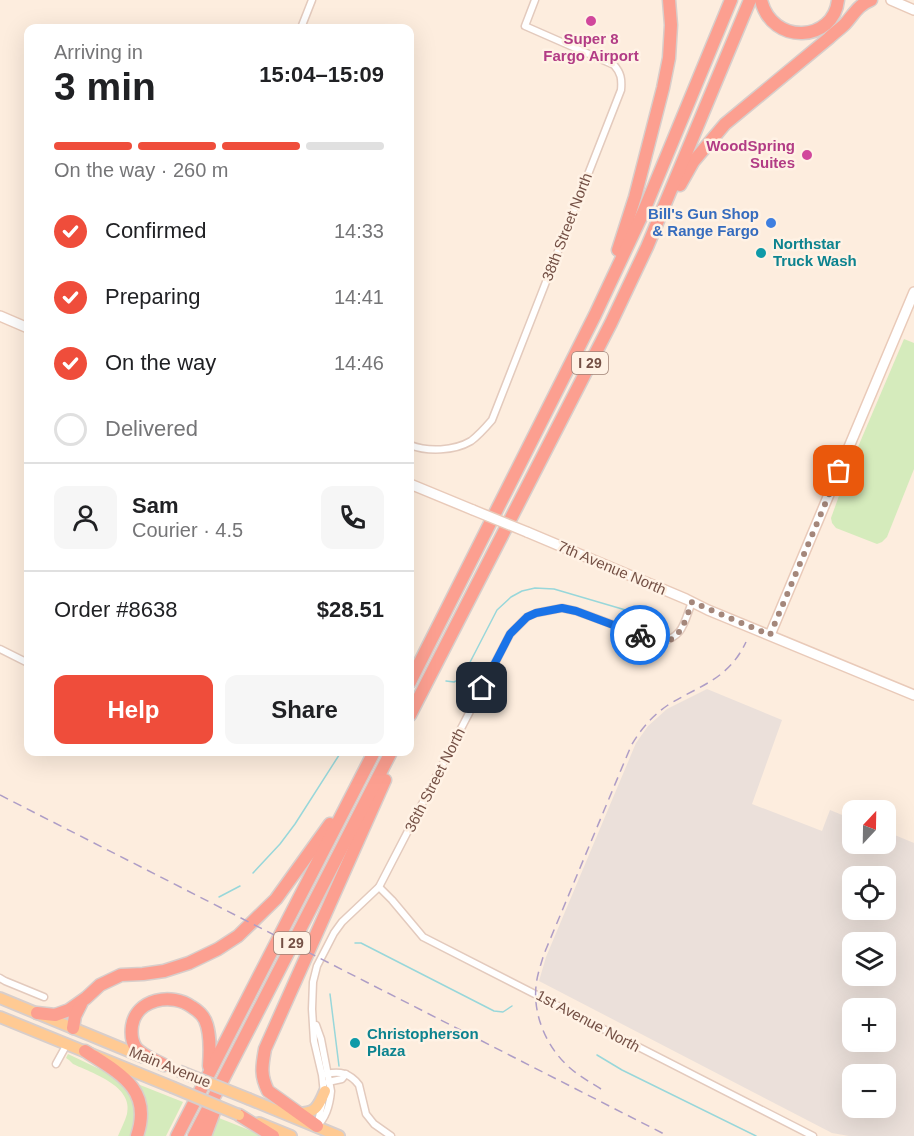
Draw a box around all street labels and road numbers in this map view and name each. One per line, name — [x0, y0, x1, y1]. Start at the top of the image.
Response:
street label: 38th Street North — [538, 170, 595, 283]
road number: I 29 — [572, 352, 608, 374]
street label: 7th Avenue North — [556, 537, 669, 598]
street label: 36th Street North — [401, 725, 468, 835]
road number: I 29 — [274, 932, 310, 954]
street label: 1st Avenue North — [534, 986, 643, 1055]
street label: Main Avenue — [127, 1042, 213, 1091]

